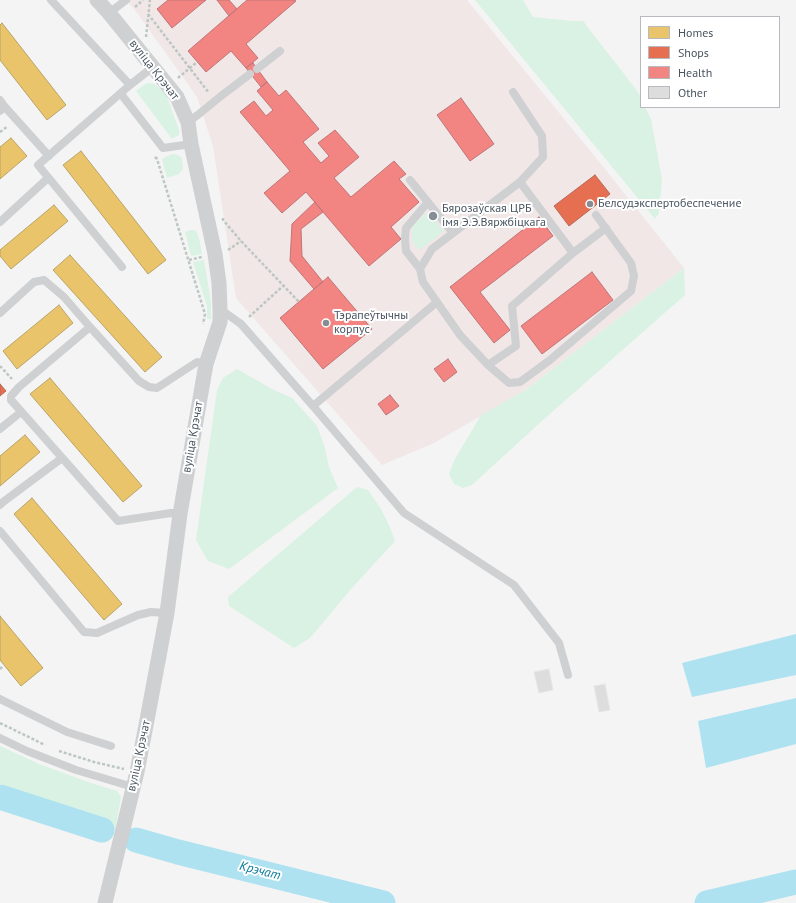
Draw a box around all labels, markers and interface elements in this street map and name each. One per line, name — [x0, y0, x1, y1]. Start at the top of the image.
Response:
legend — [640, 16, 780, 108]
text: Homes — [678, 25, 713, 40]
street label: вуліца Крэчат — [126, 37, 182, 103]
text: Shops — [678, 45, 709, 60]
text: Health — [678, 65, 712, 80]
text: Other — [678, 85, 707, 100]
place label: Белсудэкспертобеспечение — [598, 197, 741, 211]
marker: Белсудэкспертобеспечение — [585, 199, 595, 209]
place label: Бярозаўская ЦРБ імя Э.Э.Вяржбіцкага — [442, 202, 546, 230]
marker: Бярозаўская ЦРБ імя Э.Э.Вяржбіцкага — [427, 210, 439, 222]
place label: Тэрапеўтычны корпус — [334, 309, 408, 337]
marker: Тэрапеўтычны корпус — [321, 318, 331, 328]
street label: вуліца Крэчат — [180, 400, 206, 474]
street label: вуліца Крэчат — [124, 719, 154, 793]
water label: Крэчат — [238, 858, 282, 884]

